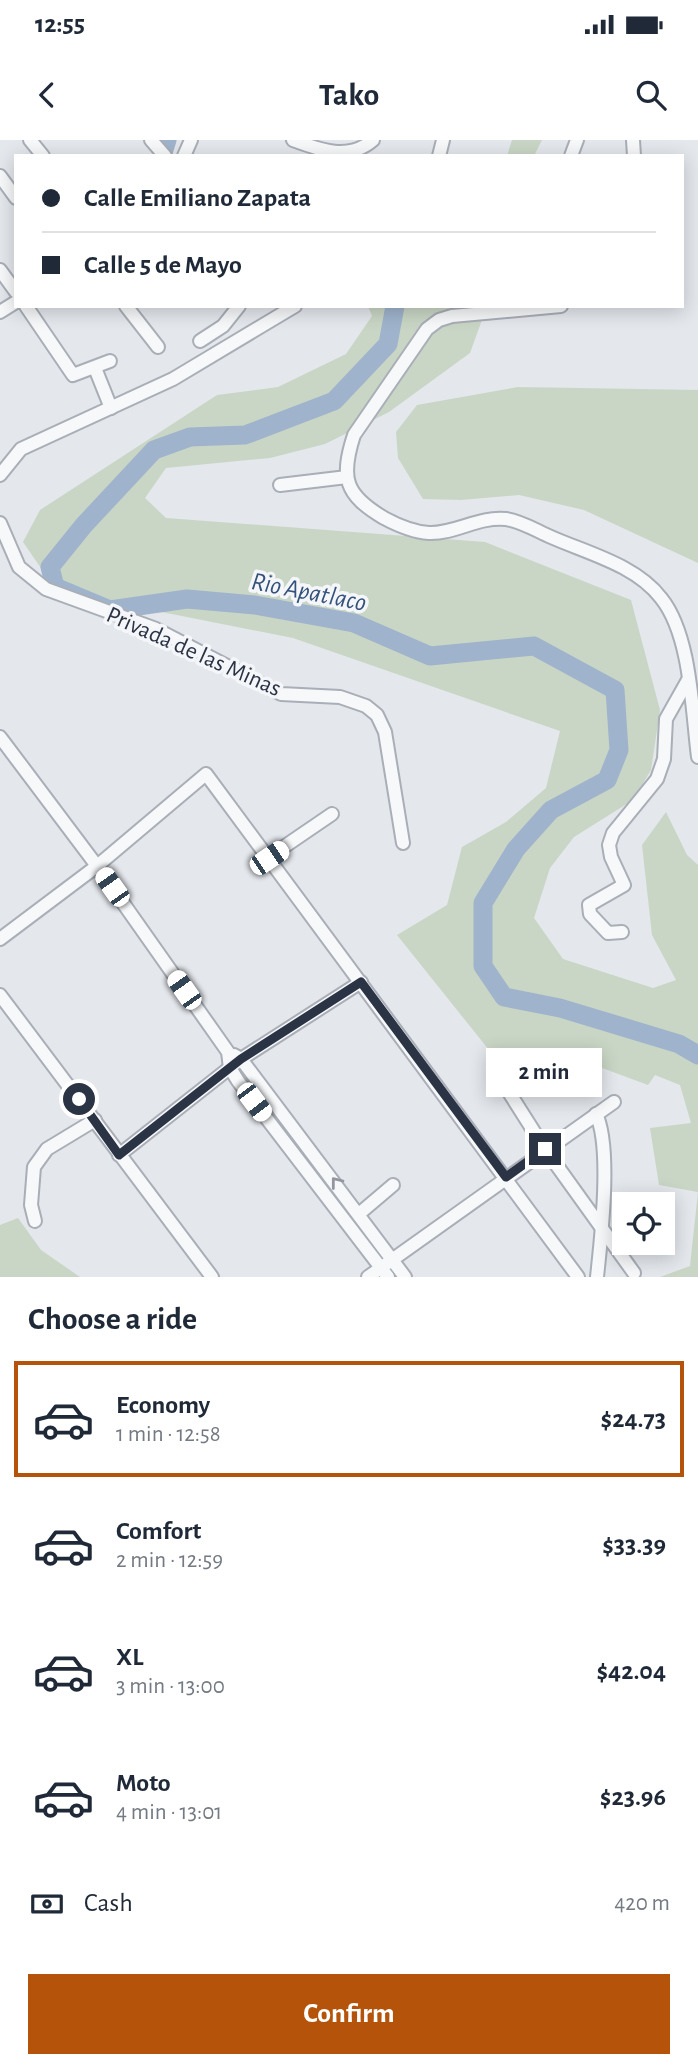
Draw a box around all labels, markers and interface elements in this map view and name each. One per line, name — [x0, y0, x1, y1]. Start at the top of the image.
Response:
text: 12:55 — [35, 11, 85, 37]
icon: back — [28, 76, 66, 114]
icon: search — [632, 76, 670, 114]
text: Tako — [319, 79, 379, 111]
text: Calle Emiliano Zapata — [84, 185, 311, 211]
text: Calle 5 de Mayo — [84, 252, 242, 278]
water label: Rio Apatlaco — [249, 568, 368, 616]
street label: Privada de las Minas — [103, 603, 285, 701]
car — [246, 838, 293, 878]
car — [92, 864, 133, 910]
car — [164, 967, 205, 1013]
callout: 2 min — [487, 1048, 603, 1096]
text: 2 min — [518, 1061, 570, 1084]
car — [233, 1079, 276, 1125]
route start — [63, 1083, 95, 1115]
route end — [529, 1133, 561, 1165]
one-way arrow — [332, 1178, 345, 1190]
map controls — [612, 1192, 675, 1255]
button: locate — [612, 1192, 675, 1255]
text: Choose a ride — [28, 1303, 197, 1335]
icon: car — [32, 1388, 95, 1451]
text: Economy — [116, 1392, 210, 1418]
text: $24.73 — [601, 1406, 666, 1432]
text: 1 min · 12:58 — [116, 1423, 221, 1446]
icon: car — [32, 1514, 95, 1577]
text: Comfort — [116, 1518, 201, 1544]
text: $33.39 — [602, 1532, 666, 1558]
text: 2 min · 12:59 — [116, 1549, 223, 1572]
icon: car — [32, 1640, 95, 1703]
text: XL — [116, 1644, 143, 1670]
text: $42.04 — [596, 1658, 666, 1684]
text: 3 min · 13:00 — [116, 1675, 225, 1698]
icon: car — [32, 1766, 95, 1829]
text: Moto — [116, 1770, 171, 1796]
text: $23.96 — [600, 1784, 666, 1810]
text: 4 min · 13:01 — [116, 1801, 222, 1824]
icon: cash — [28, 1885, 66, 1923]
text: Cash — [84, 1890, 133, 1916]
text: 420 m — [614, 1892, 670, 1915]
button: Confirm — [28, 1974, 670, 2054]

